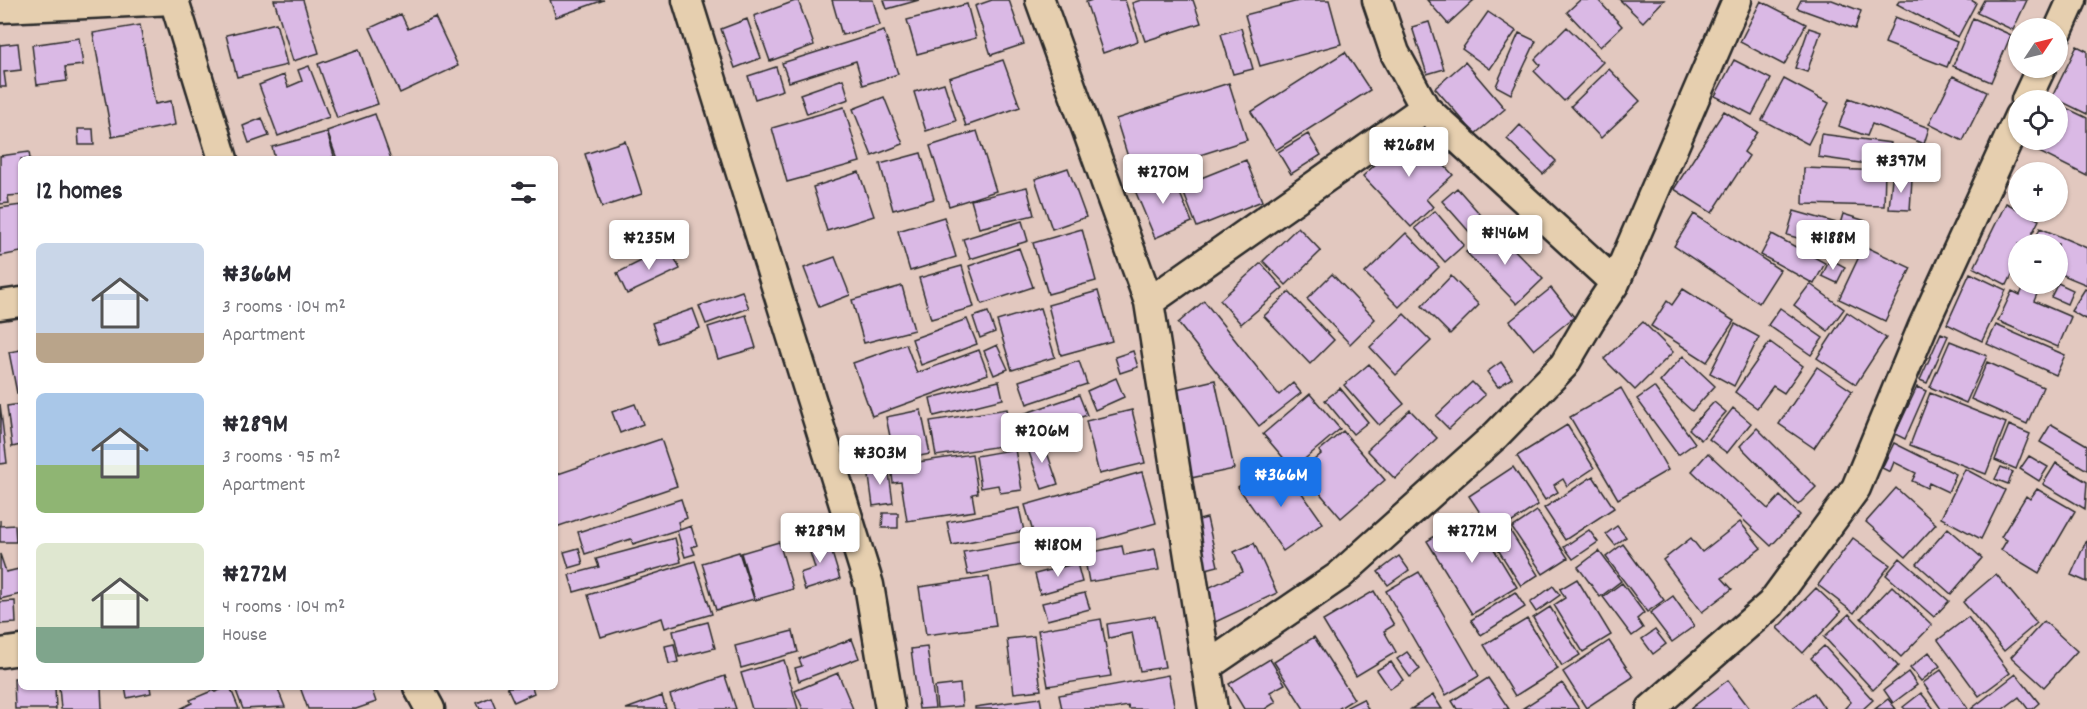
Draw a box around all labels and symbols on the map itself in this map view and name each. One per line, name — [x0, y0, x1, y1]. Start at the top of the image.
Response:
north arrow — [2008, 18, 2068, 78]
pin: ₦268M — [1367, 127, 1451, 178]
pin: ₦397M — [1859, 143, 1943, 194]
pin: ₦270M — [1121, 154, 1205, 205]
pin: ₦146M — [1463, 215, 1547, 266]
pin: ₦235M — [607, 220, 691, 271]
pin: ₦188M — [1791, 220, 1875, 271]
pin: ₦206M — [1000, 413, 1084, 464]
pin: ₦303M — [838, 435, 922, 486]
pin: ₦366M — [1239, 457, 1323, 508]
pin: ₦289M — [778, 513, 862, 564]
pin: ₦272M — [1430, 513, 1514, 564]
pin: ₦180M — [1016, 527, 1100, 578]

